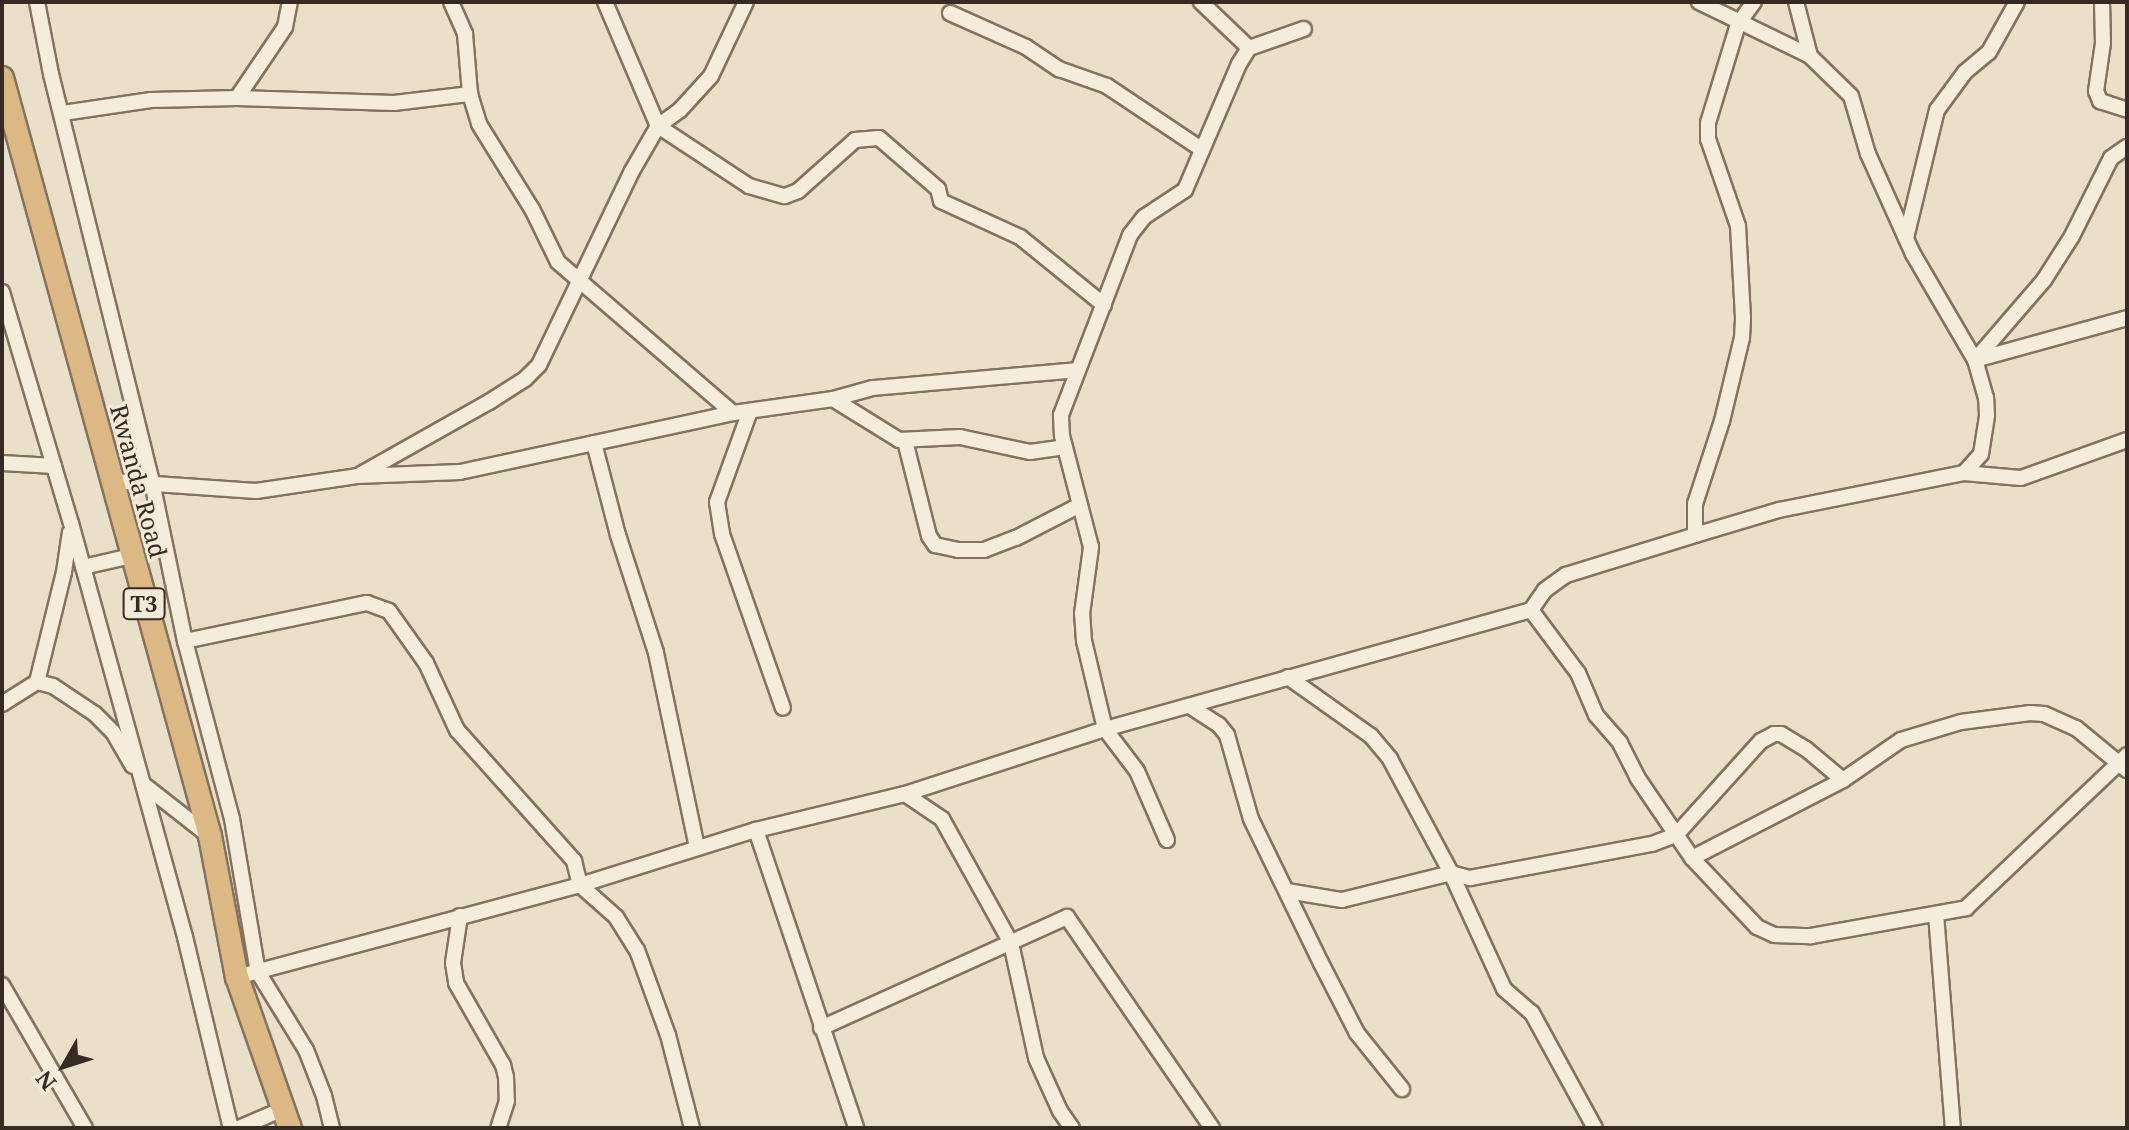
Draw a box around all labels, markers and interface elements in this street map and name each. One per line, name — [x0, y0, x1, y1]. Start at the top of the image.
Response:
street label: Rwanda Road — [105, 401, 173, 561]
road number: T3 — [122, 586, 166, 622]
north arrow — [24, 1026, 104, 1106]
text: N — [28, 1065, 62, 1097]

